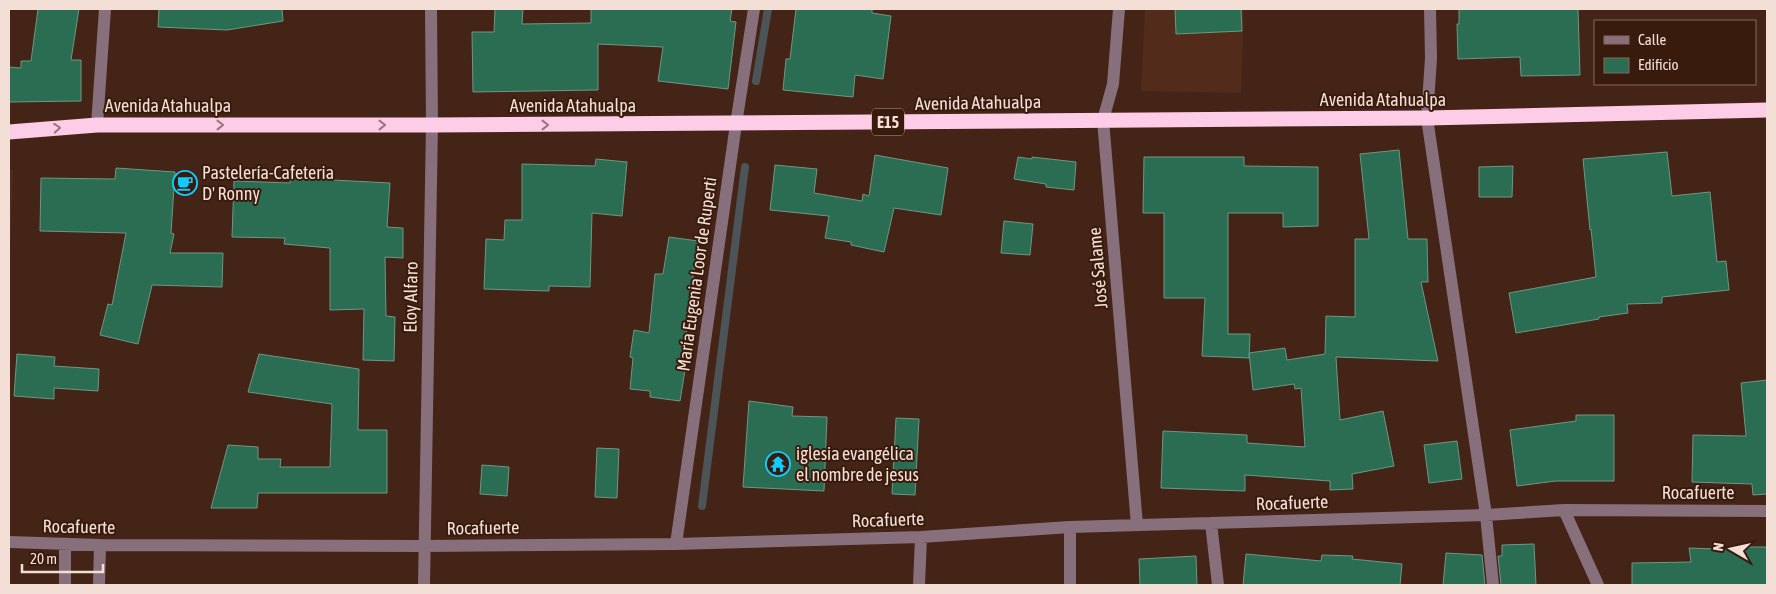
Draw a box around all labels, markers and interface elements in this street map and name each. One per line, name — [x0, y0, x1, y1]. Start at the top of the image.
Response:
legend — [1594, 20, 1756, 85]
text: Calle — [1638, 31, 1667, 48]
text: Edificio — [1638, 56, 1679, 73]
street label: Avenida Atahualpa — [1320, 89, 1446, 110]
street label: Avenida Atahualpa — [915, 91, 1041, 114]
street label: Avenida Atahualpa — [105, 95, 231, 116]
street label: Avenida Atahualpa — [510, 95, 636, 116]
road number: E15 — [872, 108, 904, 136]
one-way arrow — [216, 120, 224, 130]
one-way arrow — [379, 120, 387, 130]
one-way arrow — [542, 120, 549, 130]
one-way arrow — [54, 123, 62, 134]
place label: Pastelería-Cafeteria D' Ronny — [202, 162, 334, 204]
cafe icon: Pastelería-Cafeteria D' Ronny — [172, 170, 198, 196]
street label: María Eugenia Loor de Ruperti — [672, 175, 721, 372]
street label: José Salame — [1083, 227, 1112, 310]
street label: Eloy Alfaro — [399, 261, 422, 333]
place label: iglesia evangélica el nombre de jesus — [796, 443, 919, 485]
temple icon: iglesia evangélica el nombre de jesus — [765, 451, 791, 477]
street label: Rocafuerte — [1662, 482, 1734, 503]
street label: Rocafuerte — [1255, 491, 1329, 514]
street label: Rocafuerte — [851, 508, 925, 531]
street label: Rocafuerte — [43, 515, 116, 538]
street label: Rocafuerte — [446, 516, 519, 539]
north arrow — [1706, 524, 1756, 574]
scale bar — [22, 542, 104, 574]
text: N — [1710, 542, 1727, 552]
text: 20 m — [30, 550, 57, 567]

